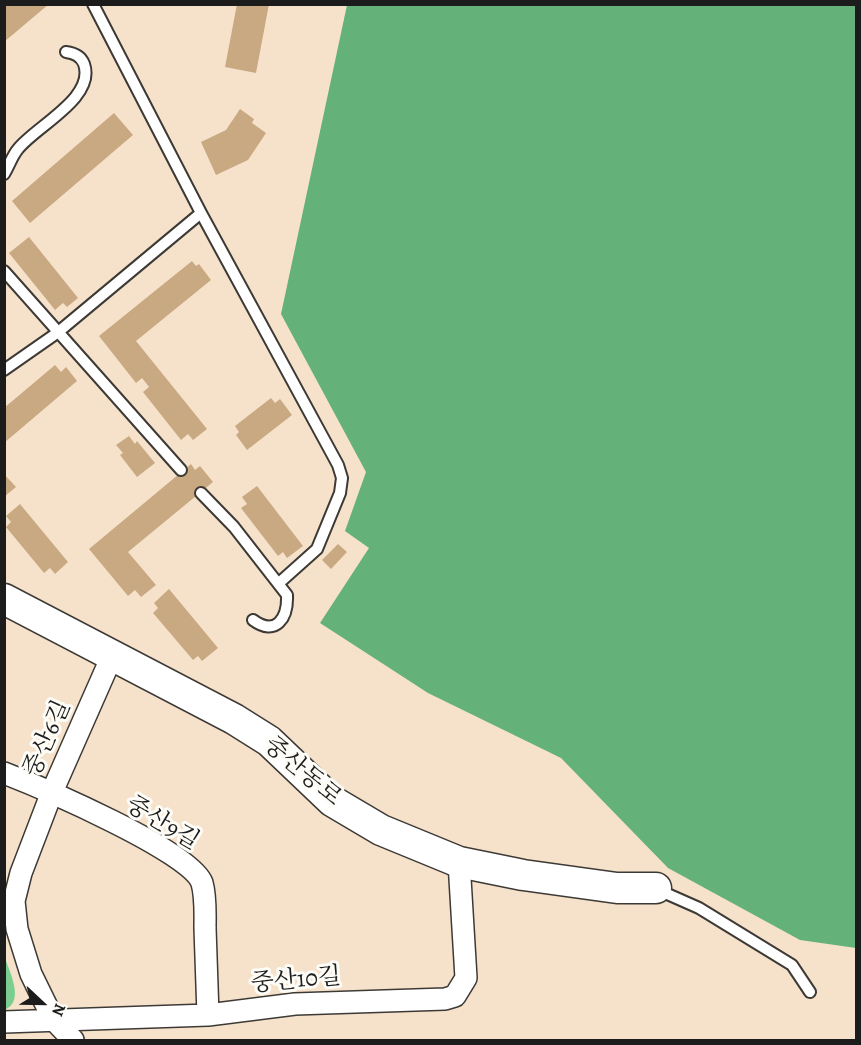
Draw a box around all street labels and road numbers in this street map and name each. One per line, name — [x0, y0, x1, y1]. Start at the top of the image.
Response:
street label: 중산6길 — [18, 696, 78, 782]
street label: 중산동로 — [257, 731, 347, 813]
street label: 중산9길 — [120, 791, 204, 857]
street label: 중산10길 — [250, 963, 342, 999]

